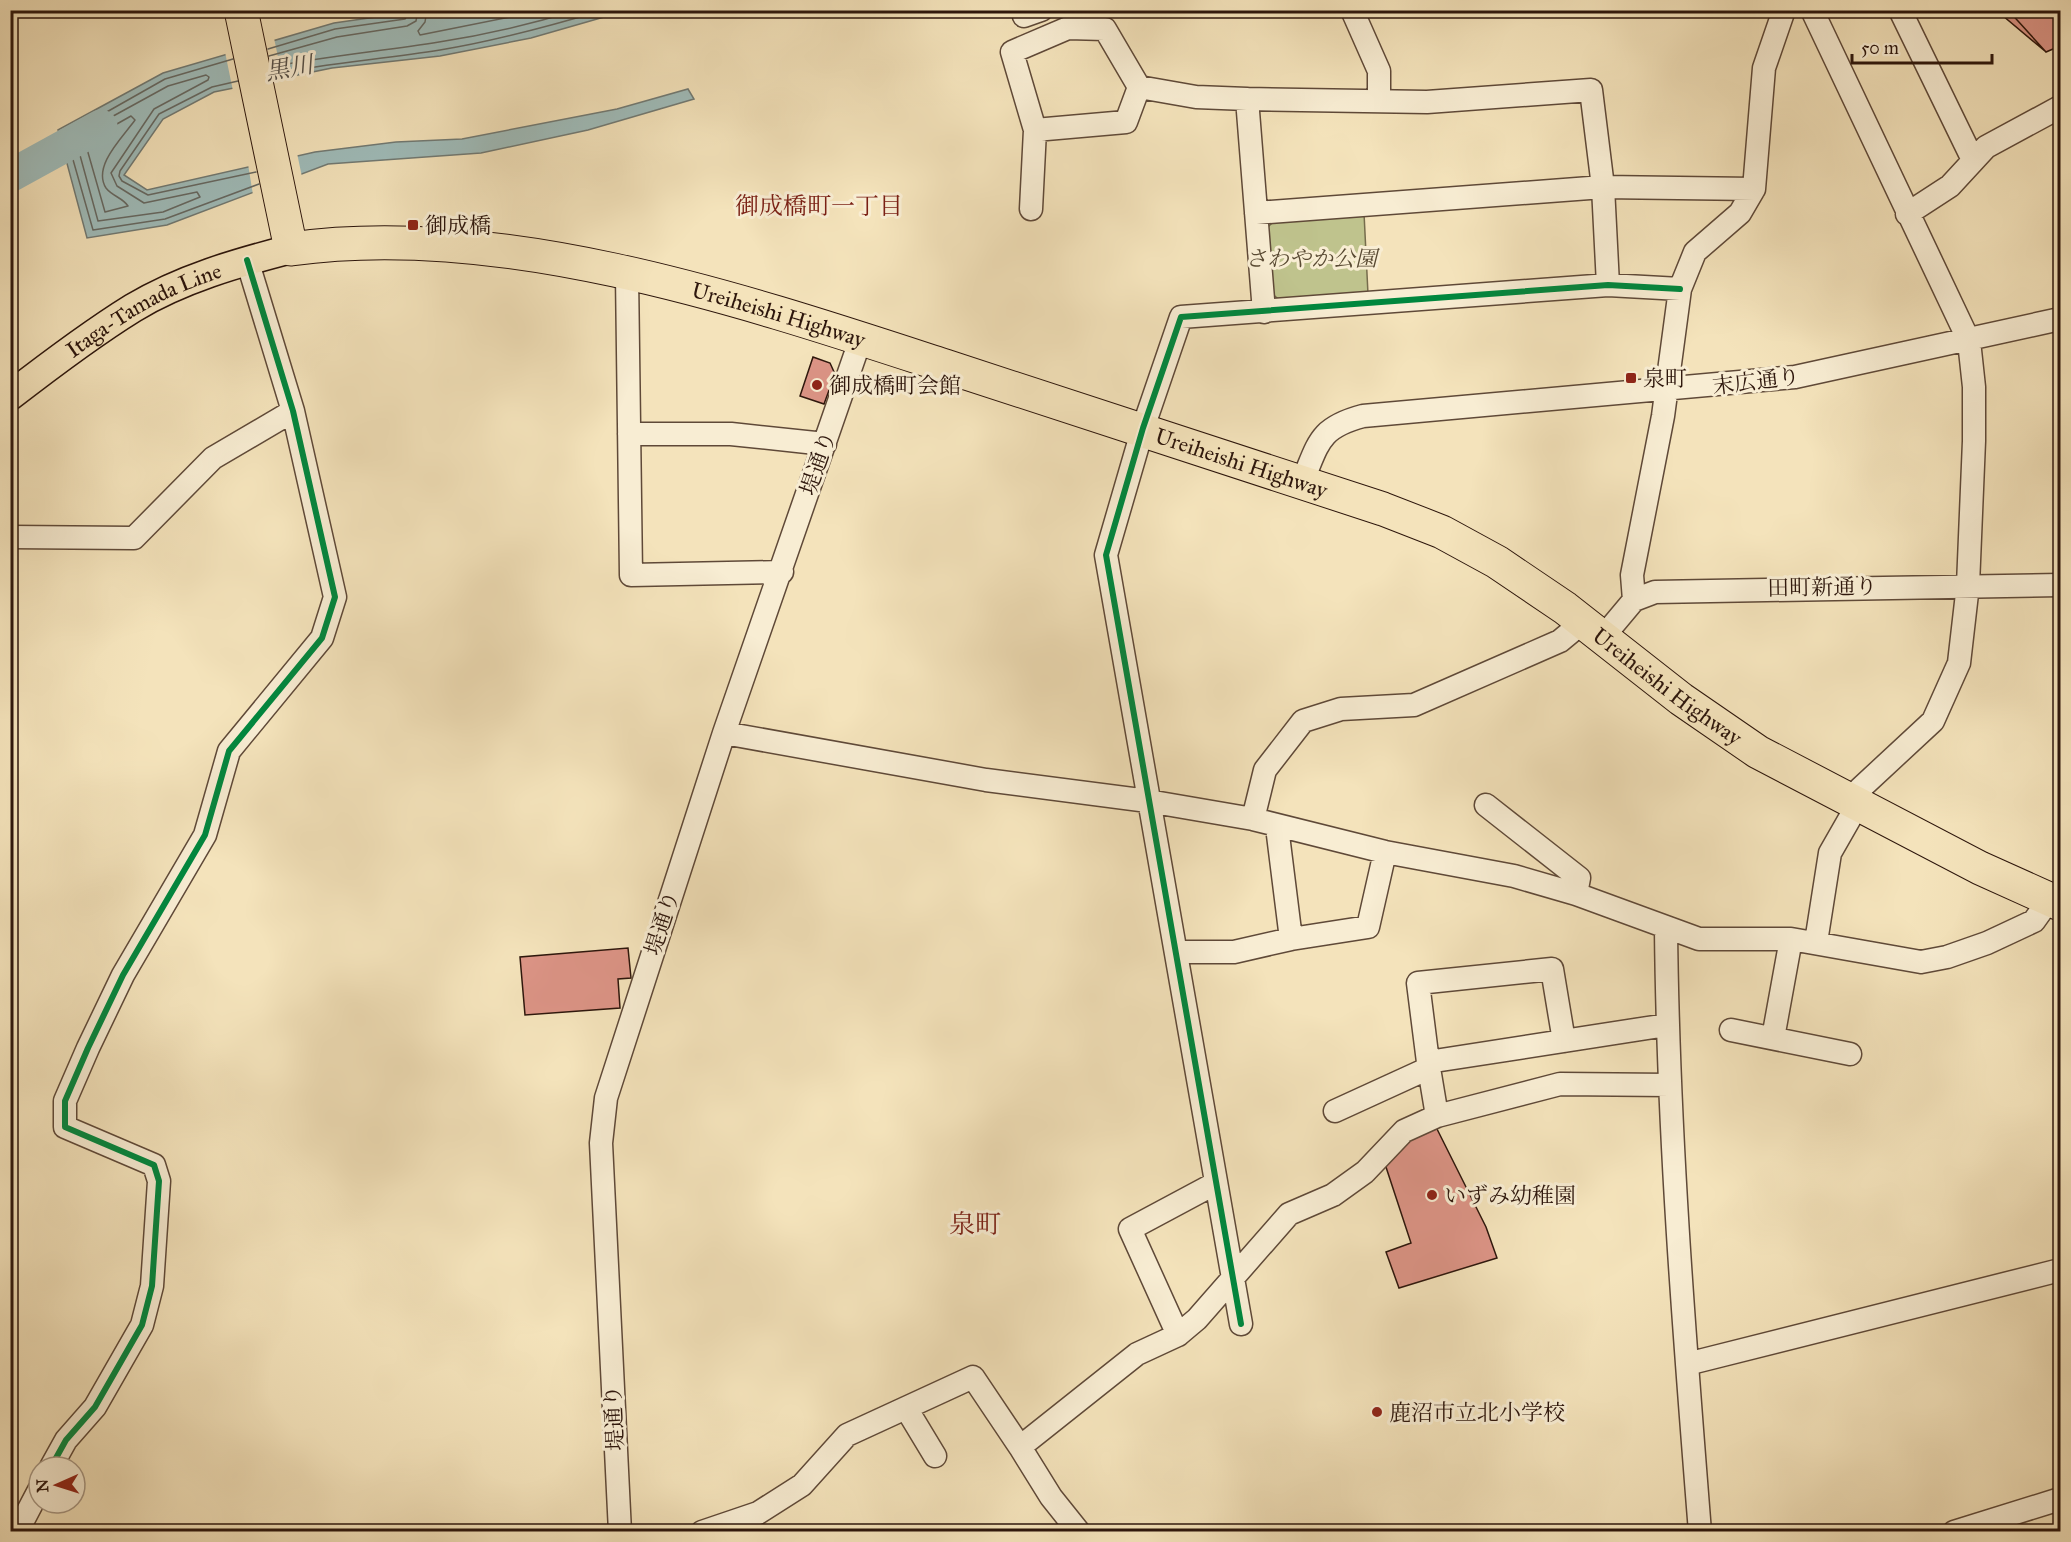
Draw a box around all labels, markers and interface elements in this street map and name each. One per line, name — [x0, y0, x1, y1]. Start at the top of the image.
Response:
scale bar — [1852, 27, 1992, 65]
text: 50 m — [1861, 37, 1899, 59]
water label: 黒川 — [263, 49, 318, 87]
district label: 御成橋町一丁目 — [735, 191, 903, 221]
place label: 御成橋 — [425, 212, 491, 239]
marker: 御成橋 — [406, 218, 420, 232]
park label: さわやか公園 — [1245, 245, 1380, 272]
street label: Itaga-Tamada Line — [60, 256, 225, 363]
street label: Ureiheishi Highway — [689, 276, 870, 353]
street label: 末広通り — [1711, 362, 1801, 400]
place label: 泉町 — [1643, 365, 1687, 392]
marker: 泉町 — [1624, 371, 1638, 385]
place label: 御成橋町会館 — [829, 372, 961, 399]
marker: 御成橋町会館 — [810, 378, 824, 392]
street label: Ureiheishi Highway — [1152, 422, 1332, 504]
street label: 堤通り — [794, 427, 842, 499]
street label: 田町新通り — [1767, 573, 1877, 601]
street label: Ureiheishi Highway — [1587, 621, 1748, 751]
street label: 堤通り — [639, 887, 685, 959]
place label: いずみ幼稚園 — [1444, 1182, 1576, 1209]
marker: いずみ幼稚園 — [1425, 1188, 1439, 1202]
district label: 泉町 — [949, 1208, 1001, 1240]
street label: 堤通り — [599, 1384, 629, 1452]
place label: 鹿沼市立北小学校 — [1389, 1399, 1565, 1426]
marker: 鹿沼市立北小学校 — [1370, 1405, 1384, 1419]
north arrow — [27, 1455, 87, 1515]
text: N — [33, 1478, 52, 1493]

